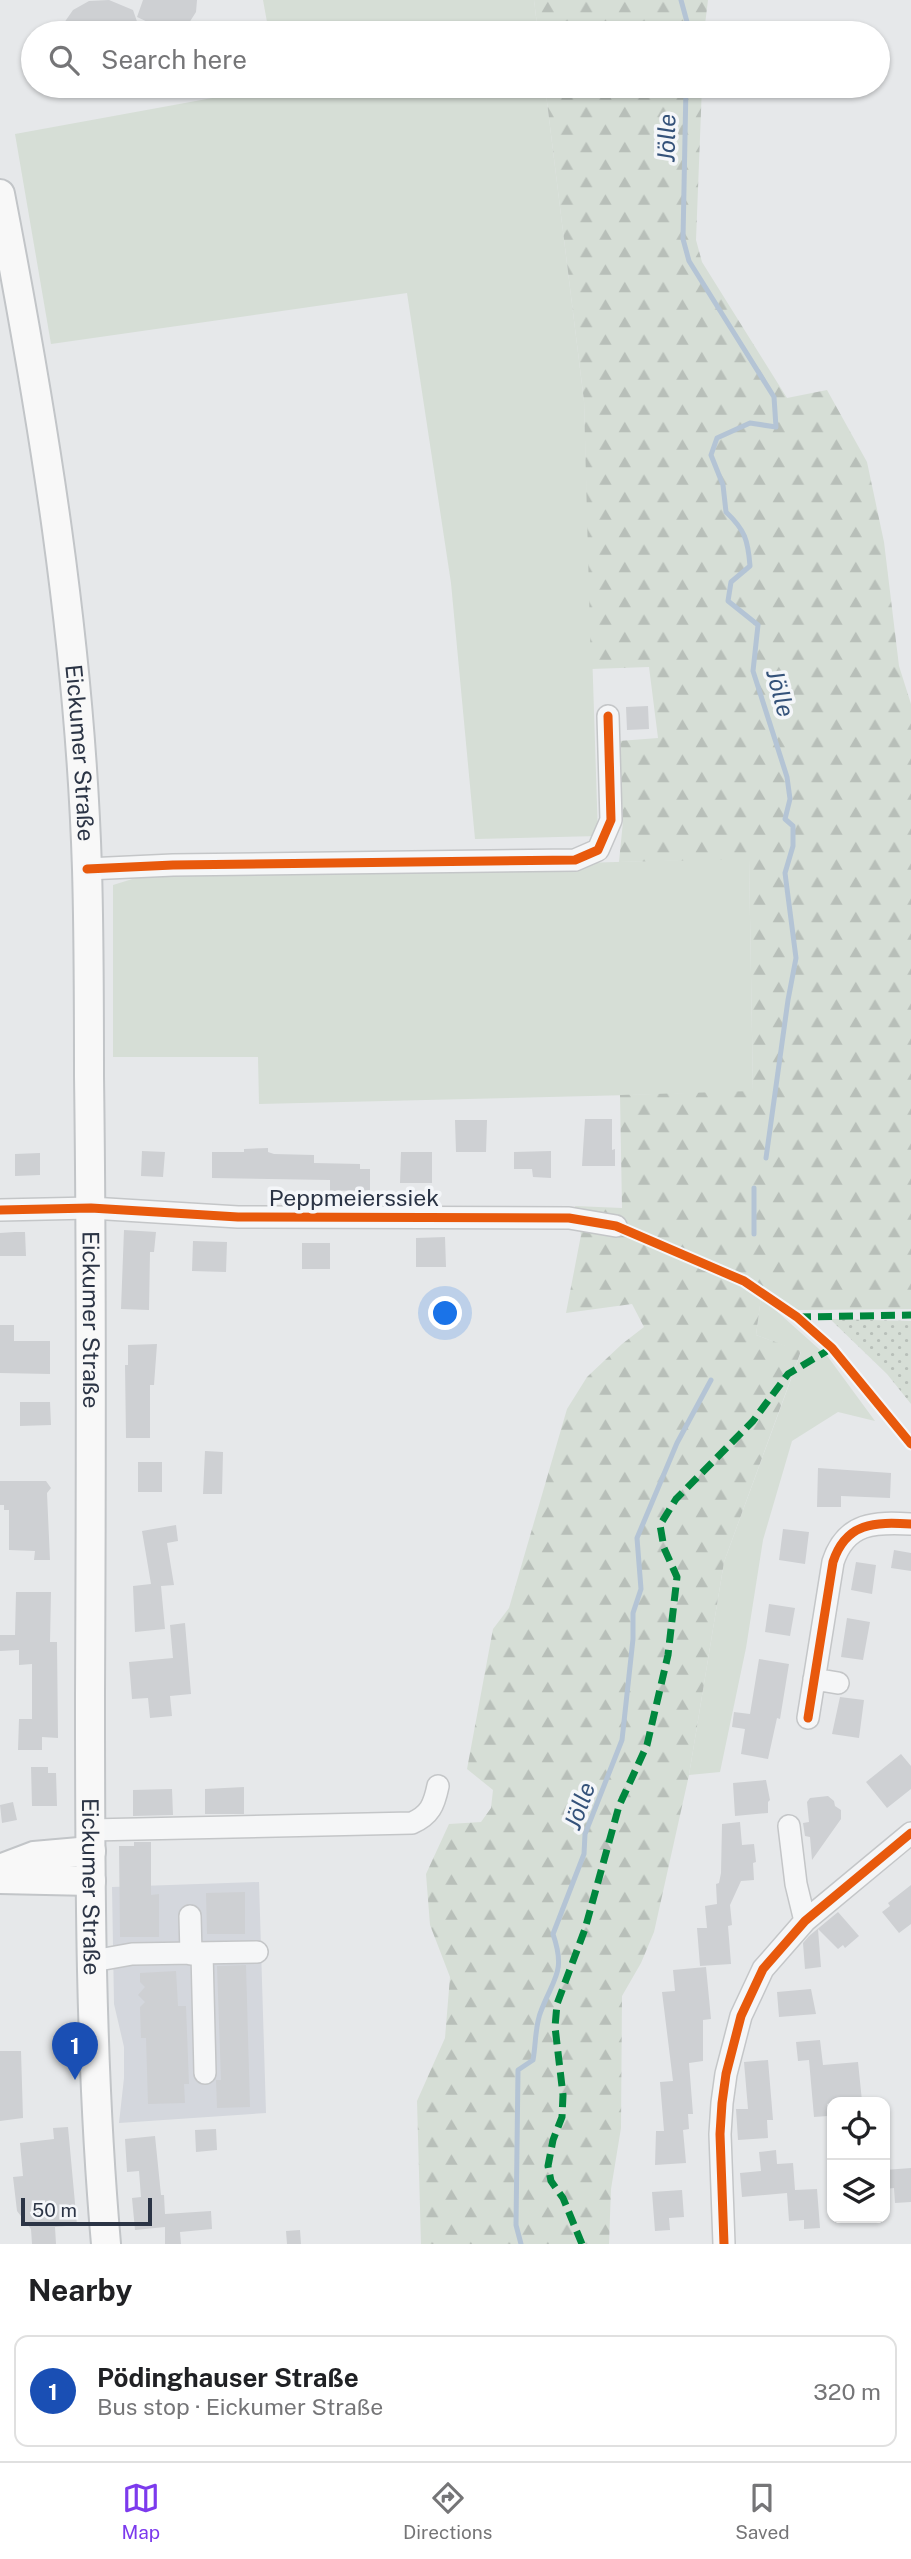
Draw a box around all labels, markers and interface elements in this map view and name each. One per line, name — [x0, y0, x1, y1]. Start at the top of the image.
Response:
search box — [21, 21, 890, 98]
icon: search — [45, 41, 83, 79]
text: Search here — [101, 44, 247, 75]
water label: Jölle — [652, 113, 680, 162]
street label: Eickumer Straße — [60, 663, 100, 842]
water label: Jölle — [761, 666, 801, 720]
street label: Peppmeierssiek — [269, 1184, 439, 1211]
street label: Eickumer Straße — [78, 1231, 105, 1408]
your location — [428, 1296, 462, 1330]
water label: Jölle — [558, 1778, 601, 1833]
street label: Eickumer Straße — [77, 1798, 106, 1976]
pin: 1 — [52, 2022, 98, 2080]
map controls — [827, 2097, 890, 2223]
button: locate — [827, 2097, 890, 2160]
button: layers — [827, 2160, 890, 2223]
scale bar — [21, 2195, 152, 2227]
text: 50 m — [32, 2199, 77, 2221]
text: Nearby — [28, 2272, 132, 2308]
text: Pödinghauser Straße — [97, 2362, 359, 2393]
text: 1 — [48, 2378, 58, 2405]
text: 320 m — [813, 2378, 881, 2405]
text: Bus stop · Eickumer Straße — [97, 2393, 383, 2420]
tab: Map — [121, 2479, 160, 2543]
tab: Directions — [403, 2479, 492, 2543]
tab: Saved — [735, 2479, 790, 2543]

